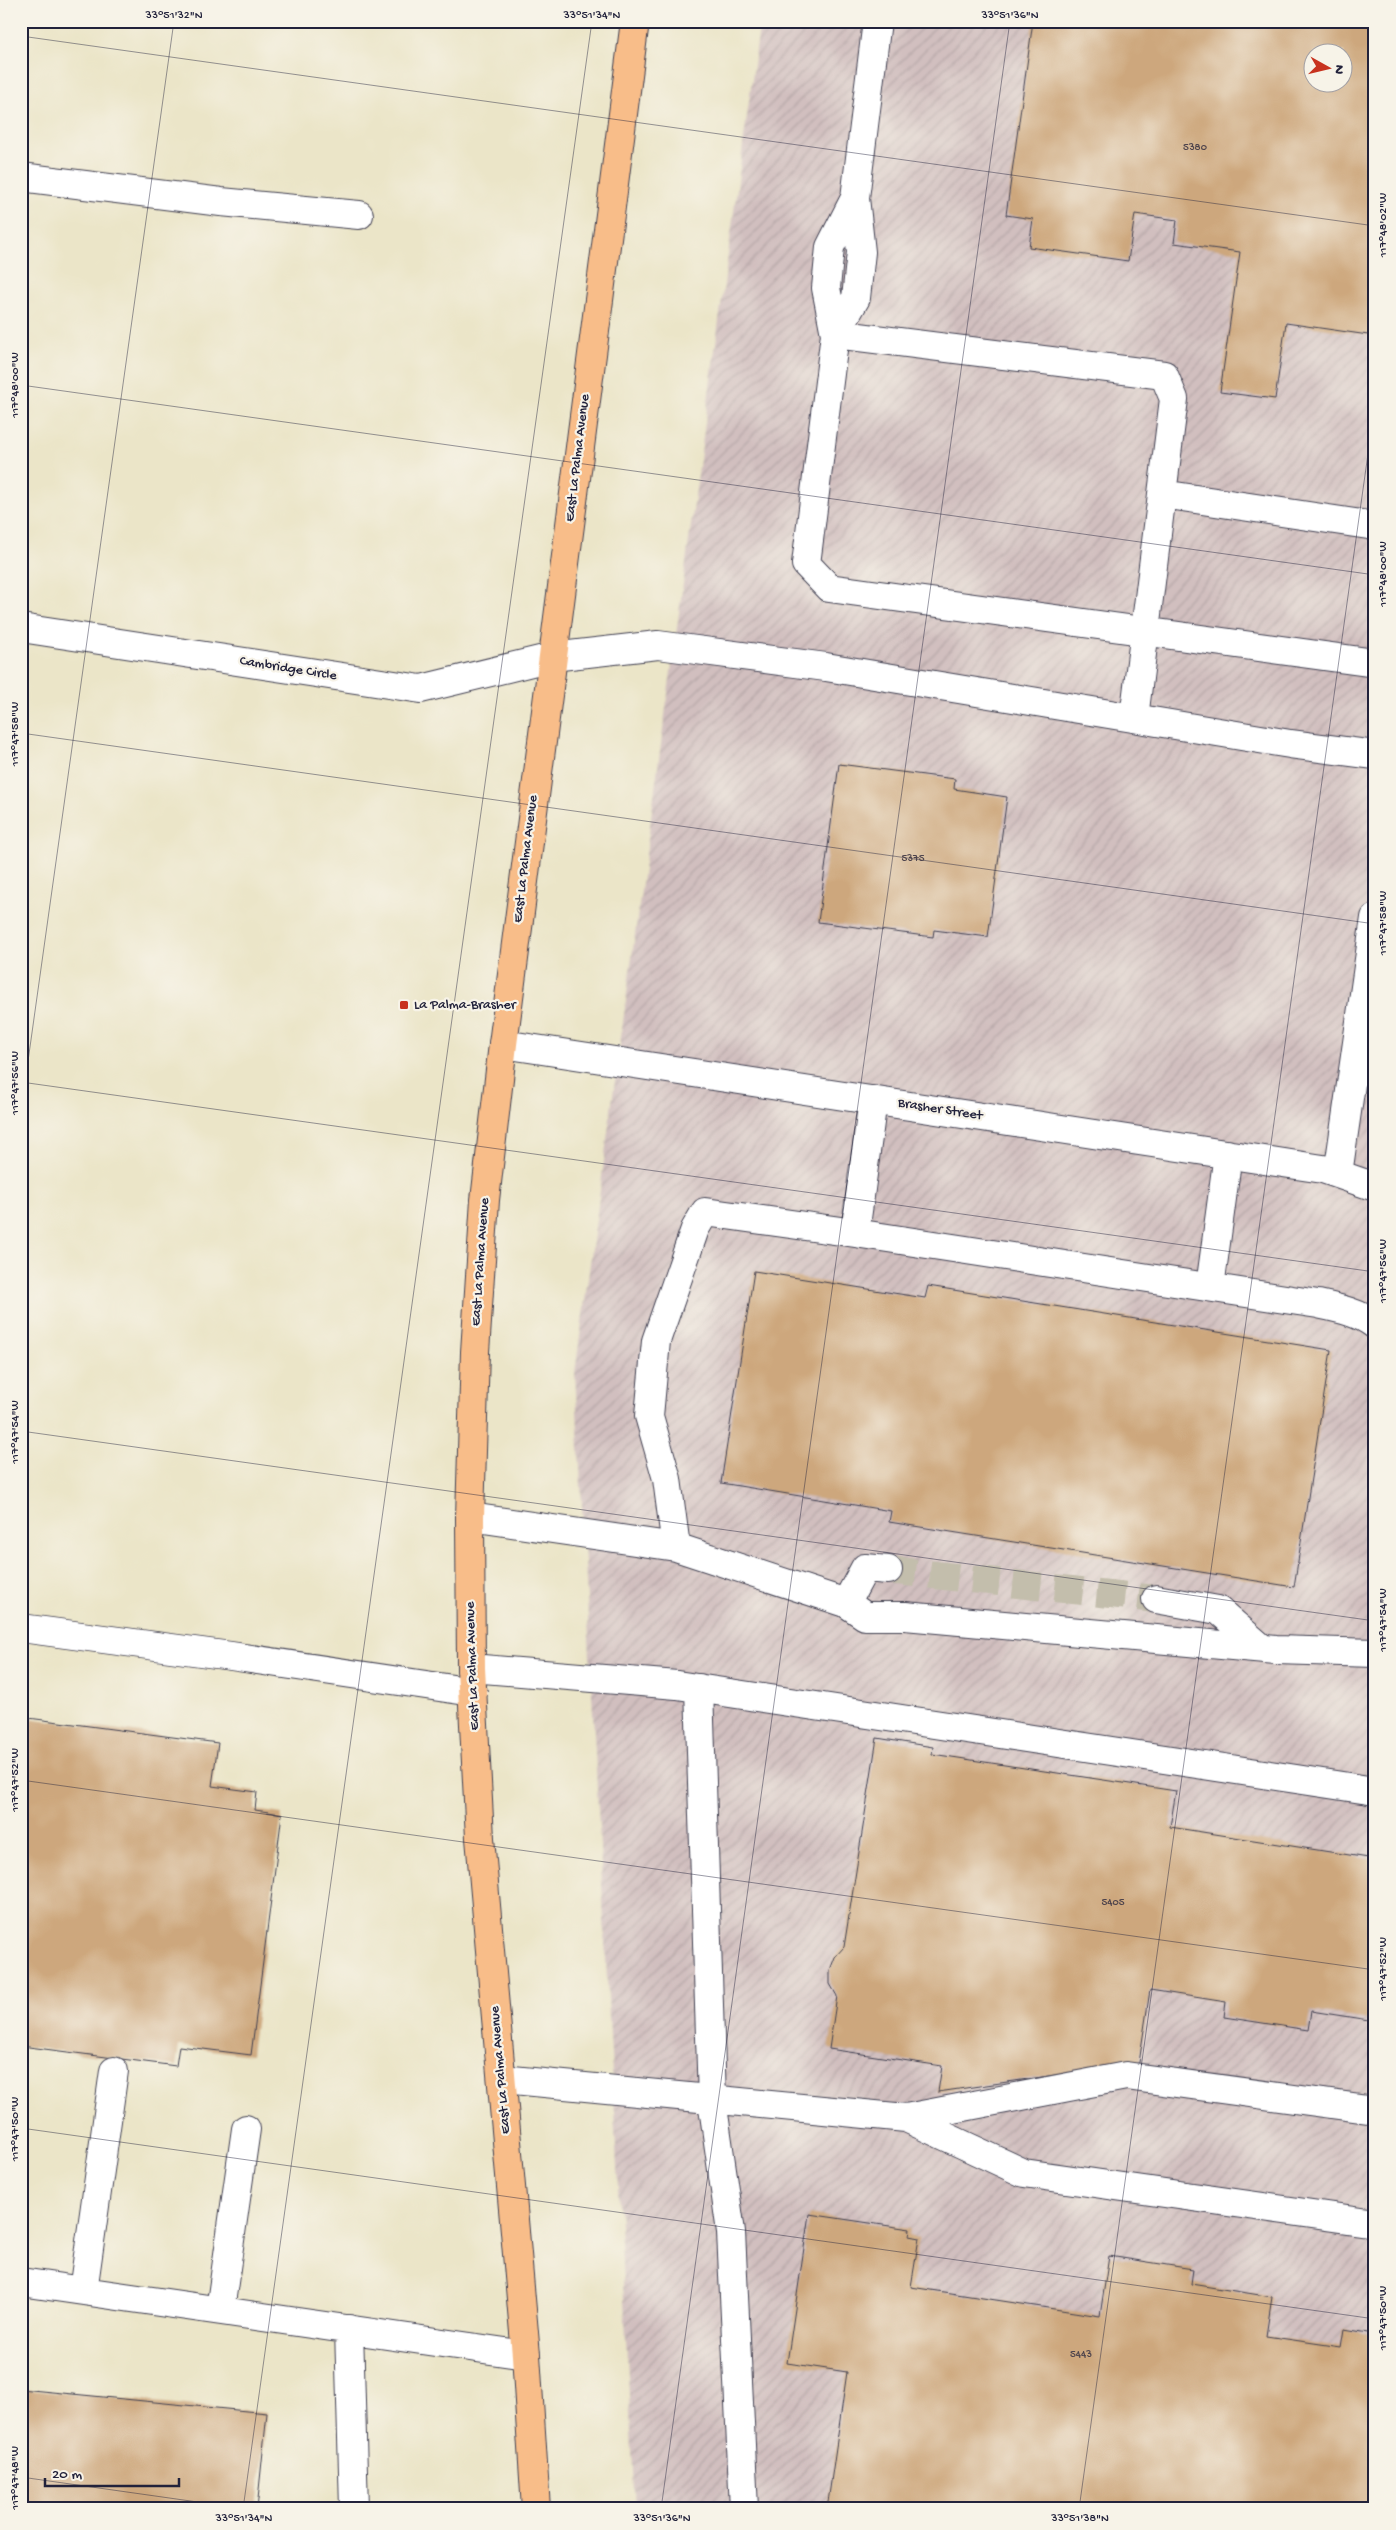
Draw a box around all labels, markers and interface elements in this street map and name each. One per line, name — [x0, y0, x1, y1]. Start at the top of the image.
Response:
text: 33°51'32"N — [145, 9, 203, 23]
text: 33°51'34"N — [563, 9, 621, 23]
text: 33°51'36"N — [980, 9, 1039, 23]
north arrow — [1304, 42, 1354, 92]
text: N — [1329, 64, 1347, 75]
house number: 5380 — [1183, 142, 1207, 154]
text: 117°48'02"W — [1377, 193, 1391, 258]
text: 117°48'00"W — [9, 352, 23, 419]
street label: East La Palma Avenue — [562, 392, 594, 523]
text: 117°48'00"W — [1377, 541, 1391, 608]
street label: Cambridge Circle — [238, 653, 339, 685]
text: 117°47'58"W — [9, 702, 23, 767]
street label: East La Palma Avenue — [510, 793, 542, 924]
house number: 5375 — [902, 853, 925, 865]
text: 117°47'58"W — [1377, 891, 1391, 956]
place label: La Palma-Brasher — [414, 997, 517, 1014]
marker: La Palma-Brasher — [398, 999, 410, 1011]
text: 117°47'56"W — [9, 1051, 23, 1116]
street label: Brasher Street — [896, 1095, 985, 1125]
street label: East La Palma Avenue — [468, 1196, 494, 1327]
text: 117°47'56"W — [1377, 1239, 1391, 1304]
text: 117°47'54"W — [9, 1400, 23, 1465]
text: 117°47'54"W — [1377, 1588, 1391, 1653]
street label: East La Palma Avenue — [462, 1601, 484, 1731]
text: 117°47'52"W — [9, 1748, 23, 1813]
house number: 5405 — [1101, 1897, 1125, 1909]
text: 117°47'52"W — [1377, 1937, 1391, 2002]
street label: East La Palma Avenue — [487, 2004, 515, 2135]
text: 117°47'50"W — [9, 2097, 23, 2162]
text: 117°47'50"W — [1377, 2286, 1391, 2351]
house number: 5443 — [1070, 2349, 1092, 2361]
text: 117°47'48"W — [9, 2446, 23, 2511]
scale bar — [45, 2455, 179, 2487]
text: 20 m — [52, 2466, 82, 2484]
text: 33°51'34"N — [215, 2512, 273, 2526]
text: 33°51'36"N — [632, 2512, 691, 2526]
text: 33°51'38"N — [1050, 2512, 1109, 2526]

